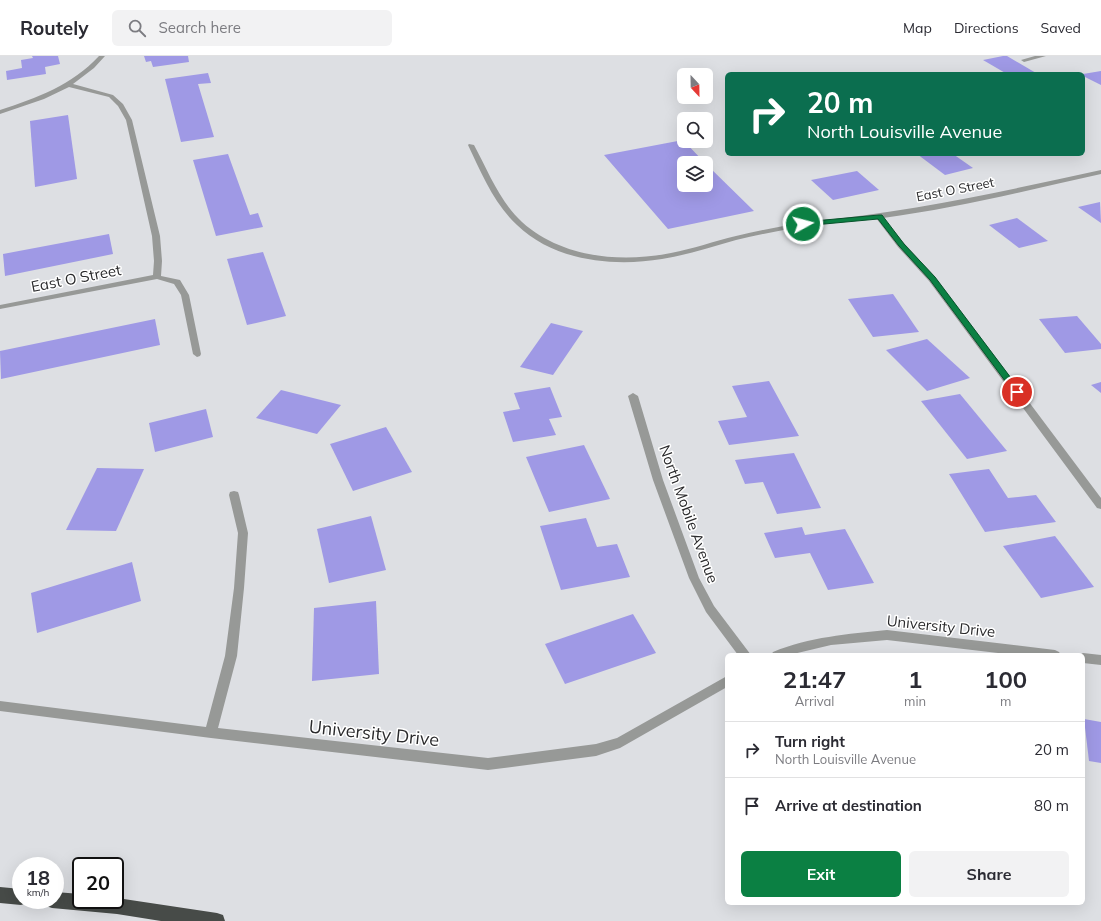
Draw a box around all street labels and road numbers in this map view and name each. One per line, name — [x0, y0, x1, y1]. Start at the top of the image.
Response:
street label: East O Street — [915, 174, 996, 204]
street label: East O Street — [29, 260, 123, 296]
street label: North Mobile Avenue — [655, 442, 723, 586]
street label: University Drive — [886, 611, 996, 641]
street label: University Drive — [308, 715, 440, 751]

